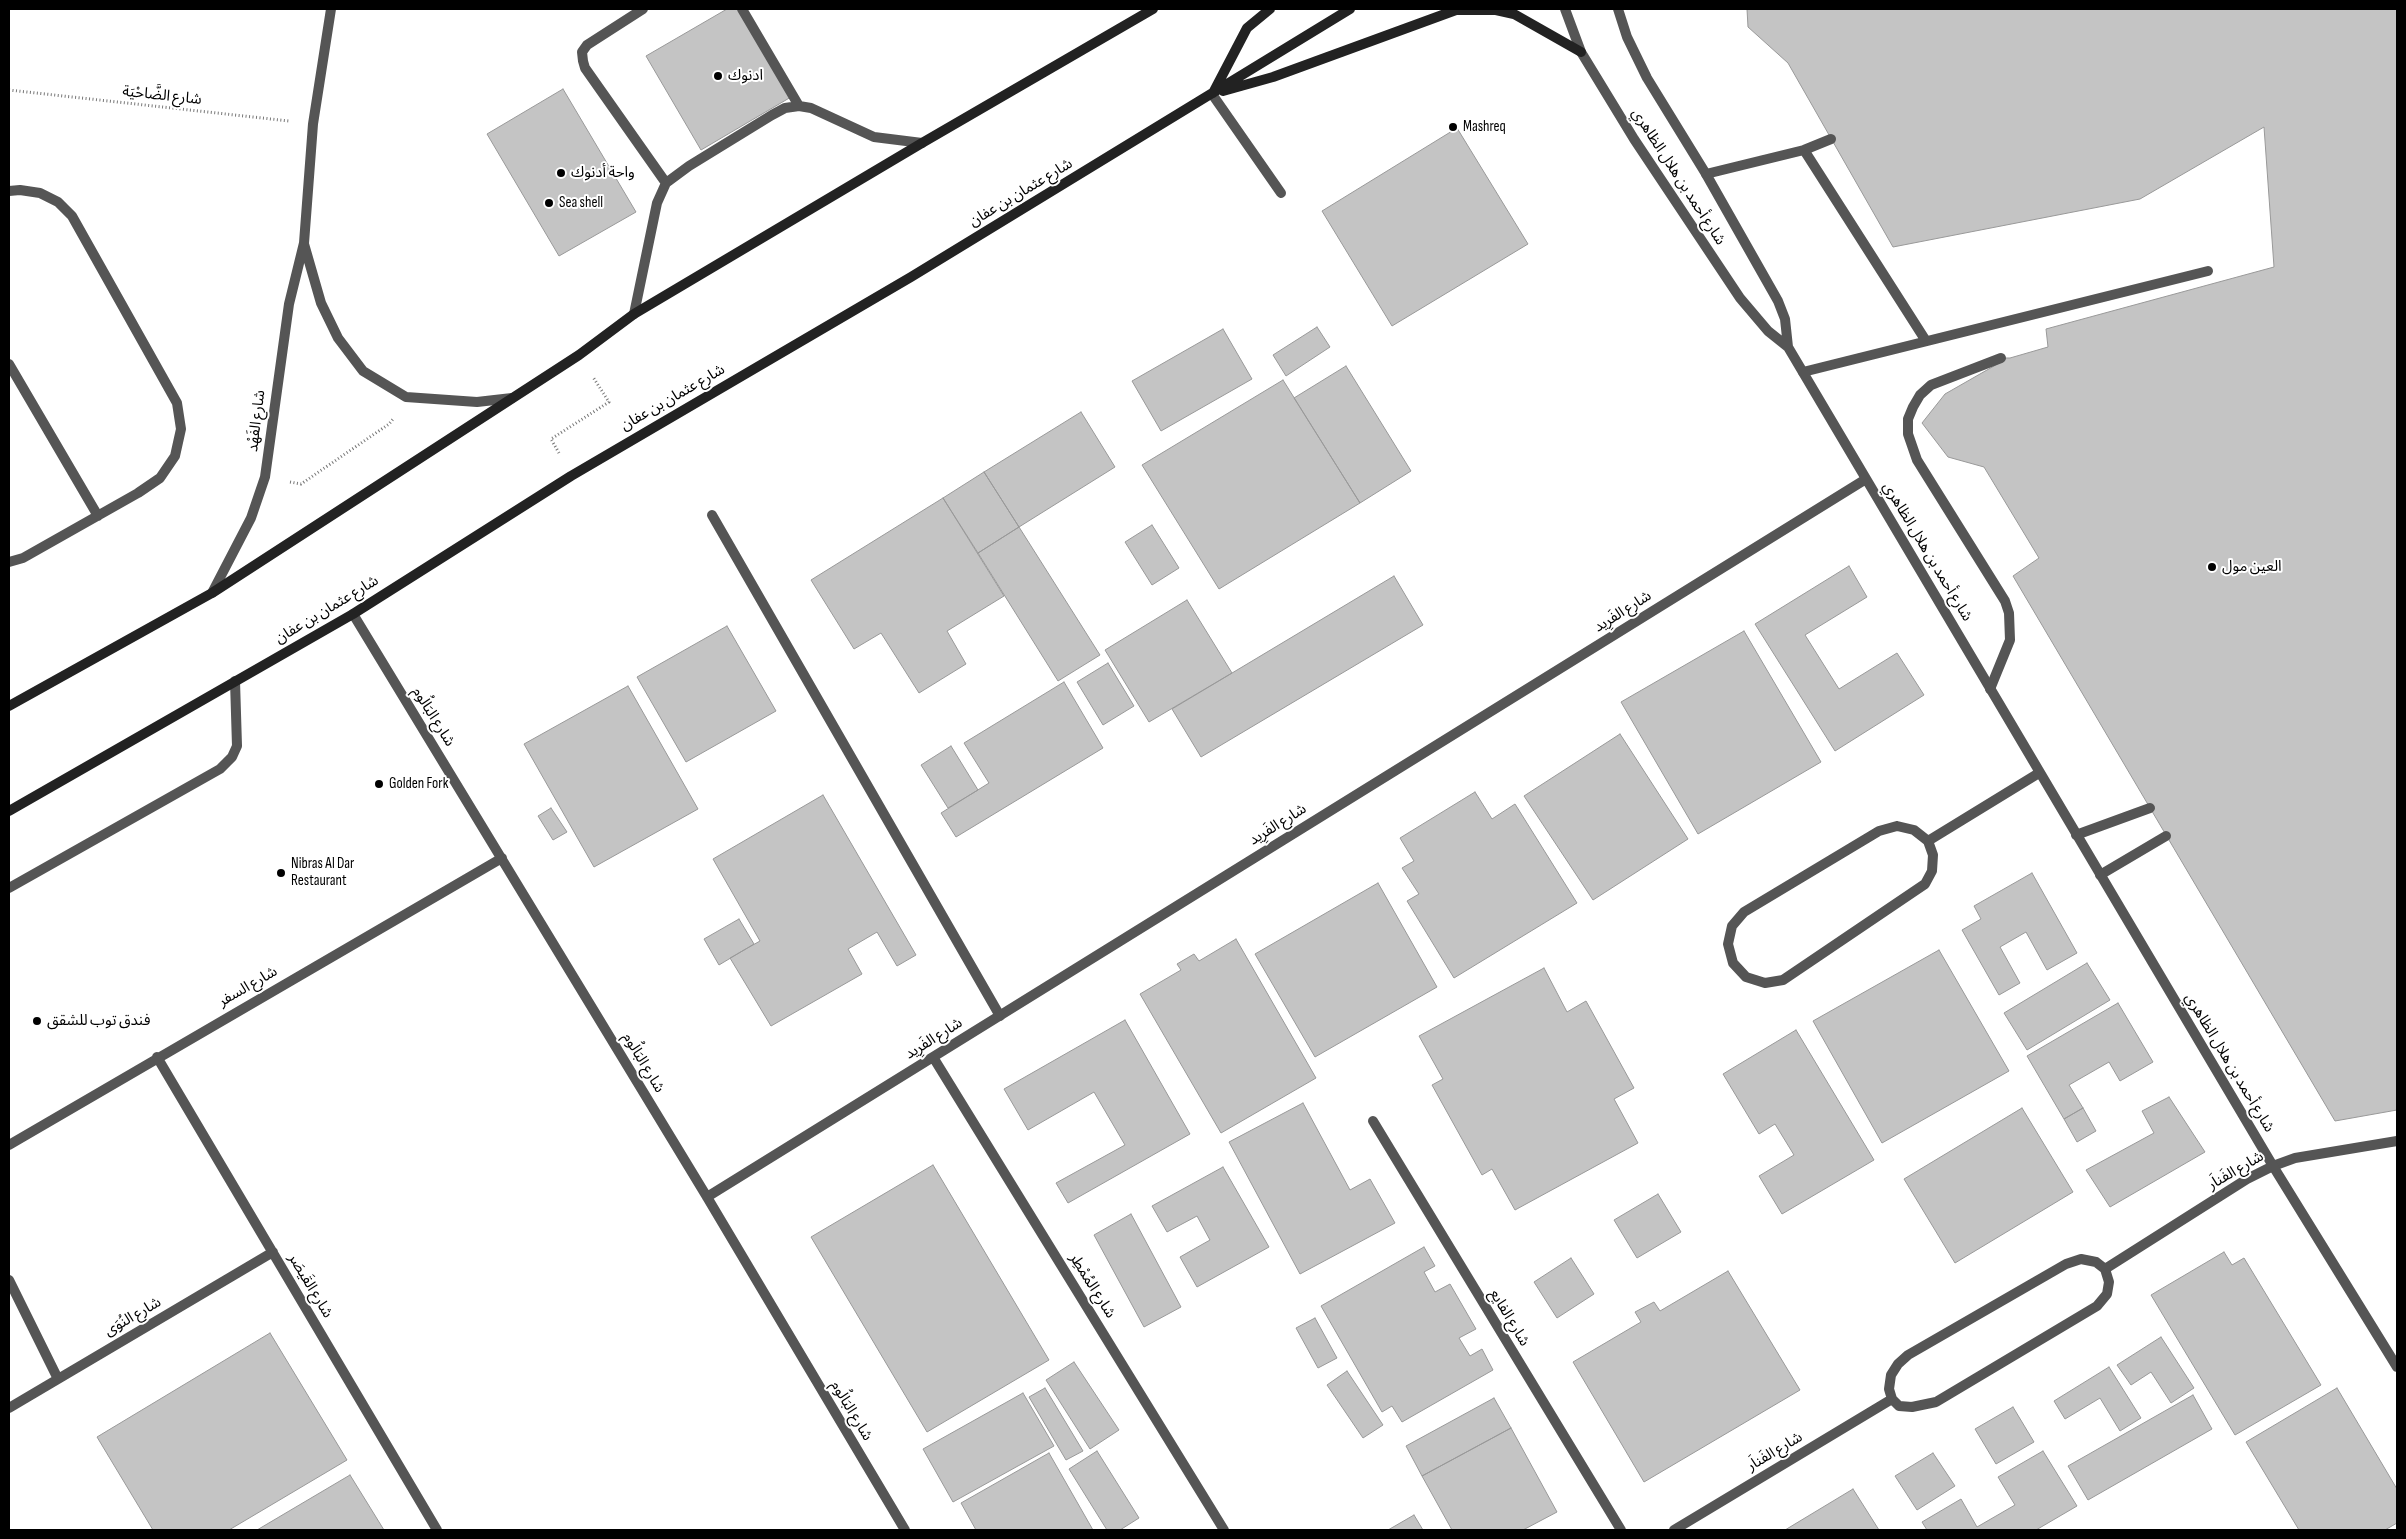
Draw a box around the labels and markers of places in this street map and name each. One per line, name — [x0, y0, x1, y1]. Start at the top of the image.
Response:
place label: ادنوك — [728, 67, 763, 85]
marker: ادنوك — [712, 70, 724, 82]
place label: Mashreq — [1463, 118, 1506, 136]
marker: Mashreq — [1447, 121, 1459, 133]
place label: واحة أدنوك — [571, 164, 635, 182]
marker: واحة أدنوك — [555, 167, 567, 179]
place label: Sea shell — [559, 194, 603, 212]
marker: Sea shell — [543, 197, 555, 209]
place label: العين مول — [2222, 558, 2282, 576]
marker: العين مول — [2206, 561, 2218, 573]
place label: Golden Fork — [389, 775, 448, 793]
marker: Golden Fork — [373, 778, 385, 790]
place label: Nibras Al Dar Restaurant — [291, 855, 354, 890]
marker: Nibras Al Dar Restaurant — [275, 867, 287, 879]
place label: فندق توب للشقق — [47, 1012, 150, 1030]
marker: فندق توب للشقق — [31, 1015, 43, 1027]

